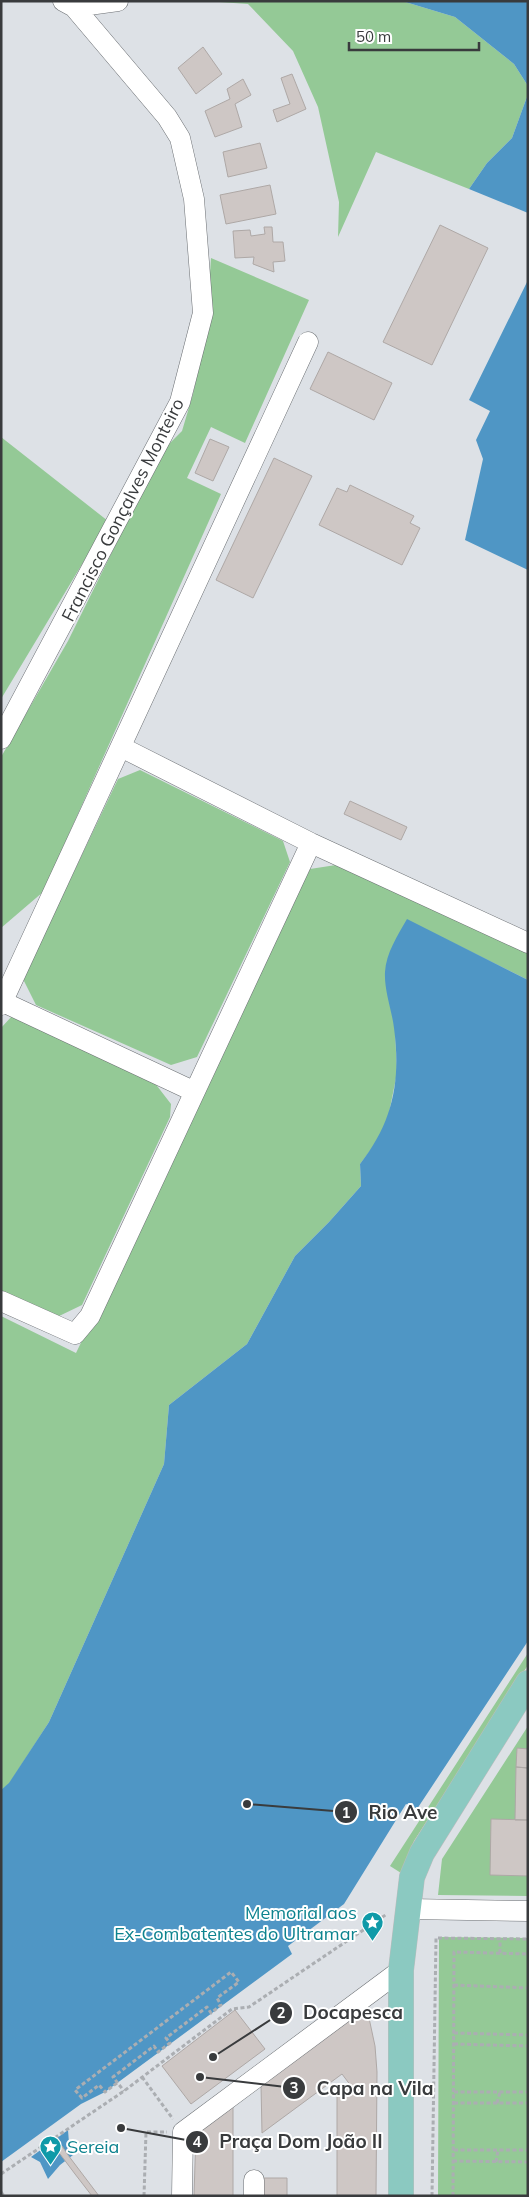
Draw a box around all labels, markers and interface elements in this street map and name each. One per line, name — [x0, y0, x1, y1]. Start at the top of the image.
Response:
scale bar — [349, 20, 479, 52]
text: 50 m — [356, 27, 391, 46]
street label: Francisco Gonçalves Monteiro — [56, 394, 189, 625]
callout: Rio Ave — [334, 1795, 448, 1829]
text: Rio Ave — [368, 1800, 438, 1824]
text: 1 — [341, 1803, 351, 1822]
place label: Memorial aos Ex-Combatentes do Ultramar — [114, 1901, 357, 1945]
place icon: Memorial aos Ex-Combatentes do Ultramar — [361, 1911, 385, 1942]
callout: Docapesca — [268, 1996, 413, 2030]
text: Docapesca — [303, 2000, 403, 2024]
text: 2 — [276, 2003, 286, 2022]
callout: Capa na Vila — [281, 2071, 443, 2105]
text: Capa na Vila — [316, 2076, 434, 2100]
text: 3 — [289, 2078, 299, 2097]
callout: Praça Dom João II — [185, 2125, 393, 2159]
text: Praça Dom João II — [219, 2129, 383, 2153]
text: 4 — [192, 2132, 202, 2151]
place icon: Sereia — [39, 2135, 63, 2166]
place label: Sereia — [67, 2135, 119, 2158]

